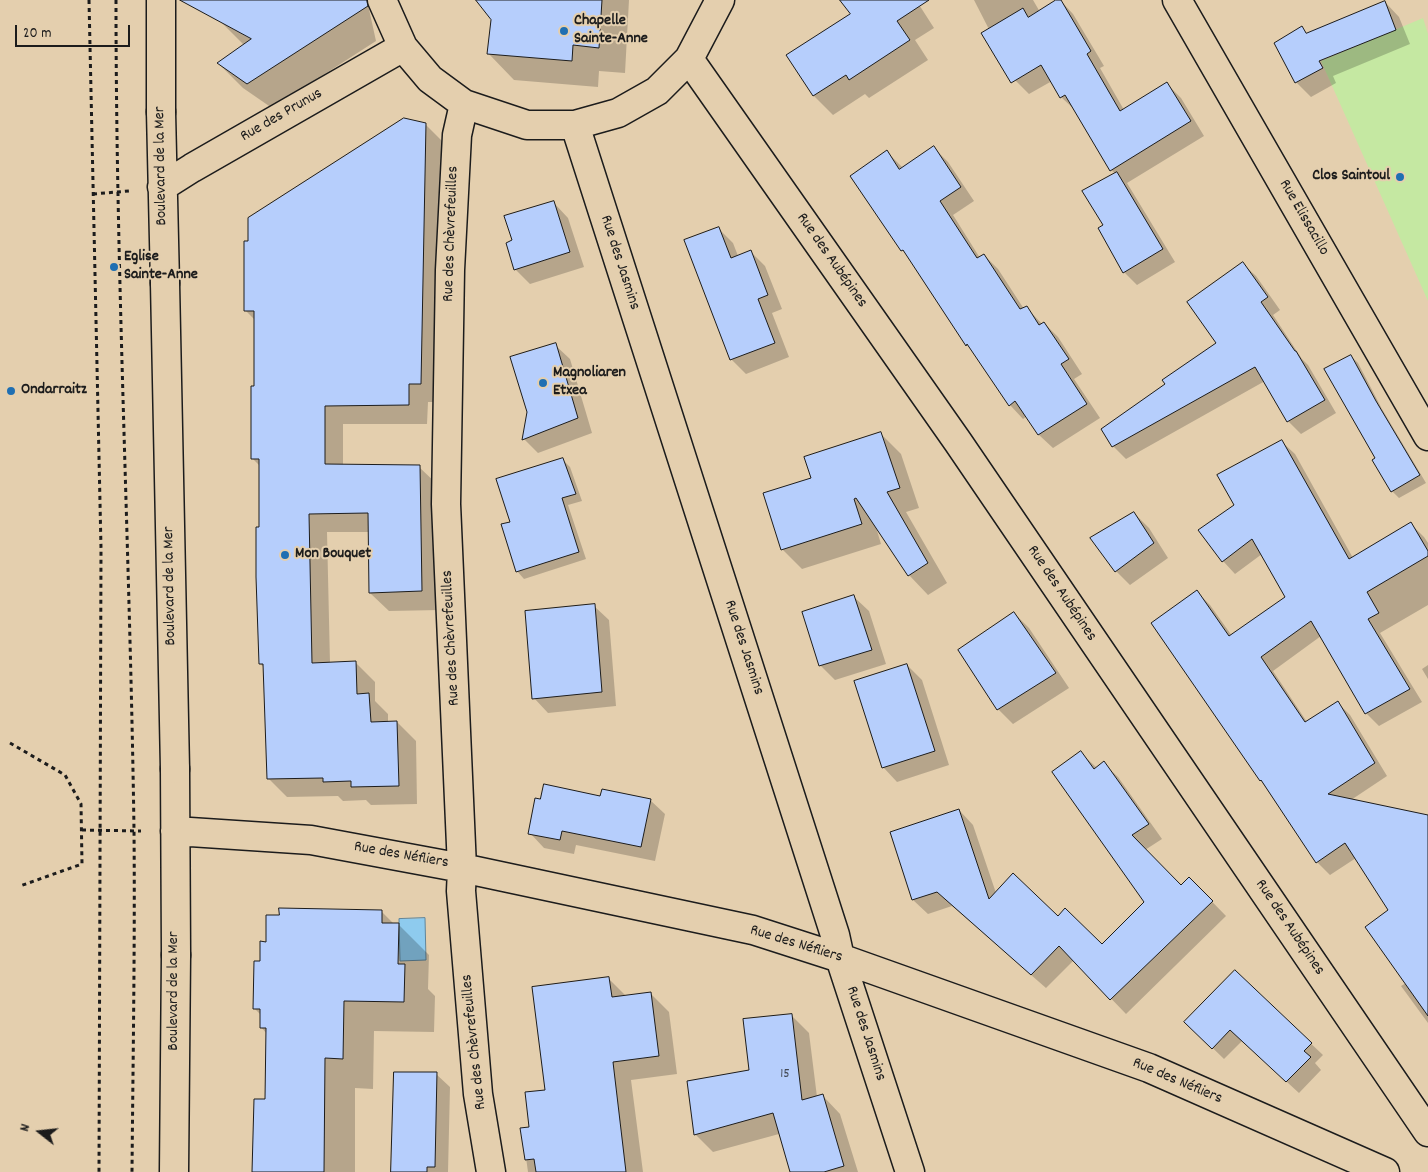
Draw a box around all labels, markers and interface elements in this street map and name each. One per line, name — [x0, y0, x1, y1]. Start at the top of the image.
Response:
place label: Chapelle Sainte-Anne — [574, 12, 648, 50]
scale bar — [18, 15, 132, 47]
text: 20 m — [23, 23, 51, 45]
marker: Chapelle Sainte-Anne — [558, 25, 570, 37]
street label: Rue des Prunus — [238, 85, 326, 147]
street label: Boulevard de la Mer — [151, 106, 173, 226]
street label: Rue des Chèvrefeuilles — [440, 166, 464, 302]
place label: Clos Saintoul — [1312, 167, 1390, 187]
marker: Clos Saintoul — [1394, 171, 1406, 183]
street label: Rue Elissacillo — [1274, 177, 1332, 259]
street label: Rue des Aubépines — [791, 210, 871, 312]
street label: Rue des Jasmins — [595, 213, 643, 313]
place label: Eglise Sainte-Anne — [124, 248, 198, 286]
marker: Eglise Sainte-Anne — [108, 261, 120, 273]
place label: Magnoliaren Etxea — [553, 364, 626, 402]
marker: Magnoliaren Etxea — [537, 377, 549, 389]
place label: Ondarraitz — [21, 381, 87, 401]
marker: Ondarraitz — [5, 385, 17, 397]
street label: Boulevard de la Mer — [160, 526, 182, 646]
street label: Rue des Aubépines — [1022, 543, 1100, 645]
place label: Mon Bouquet — [295, 545, 371, 565]
marker: Mon Bouquet — [279, 549, 291, 561]
street label: Rue des Chèvrefeuilles — [439, 570, 465, 706]
street label: Rue des Jasmins — [719, 598, 767, 698]
street label: Rue des Néfliers — [352, 838, 450, 874]
street label: Rue des Aubépines — [1250, 877, 1328, 979]
street label: Rue des Néfliers — [747, 922, 845, 968]
street label: Boulevard de la Mer — [165, 931, 185, 1051]
street label: Rue des Chèvrefeuilles — [458, 973, 492, 1111]
street label: Rue des Jasmins — [841, 984, 889, 1084]
street label: Rue des Néfliers — [1129, 1054, 1225, 1110]
house number: 15 — [780, 1067, 790, 1083]
north arrow — [15, 1107, 65, 1157]
text: N — [15, 1122, 36, 1134]

